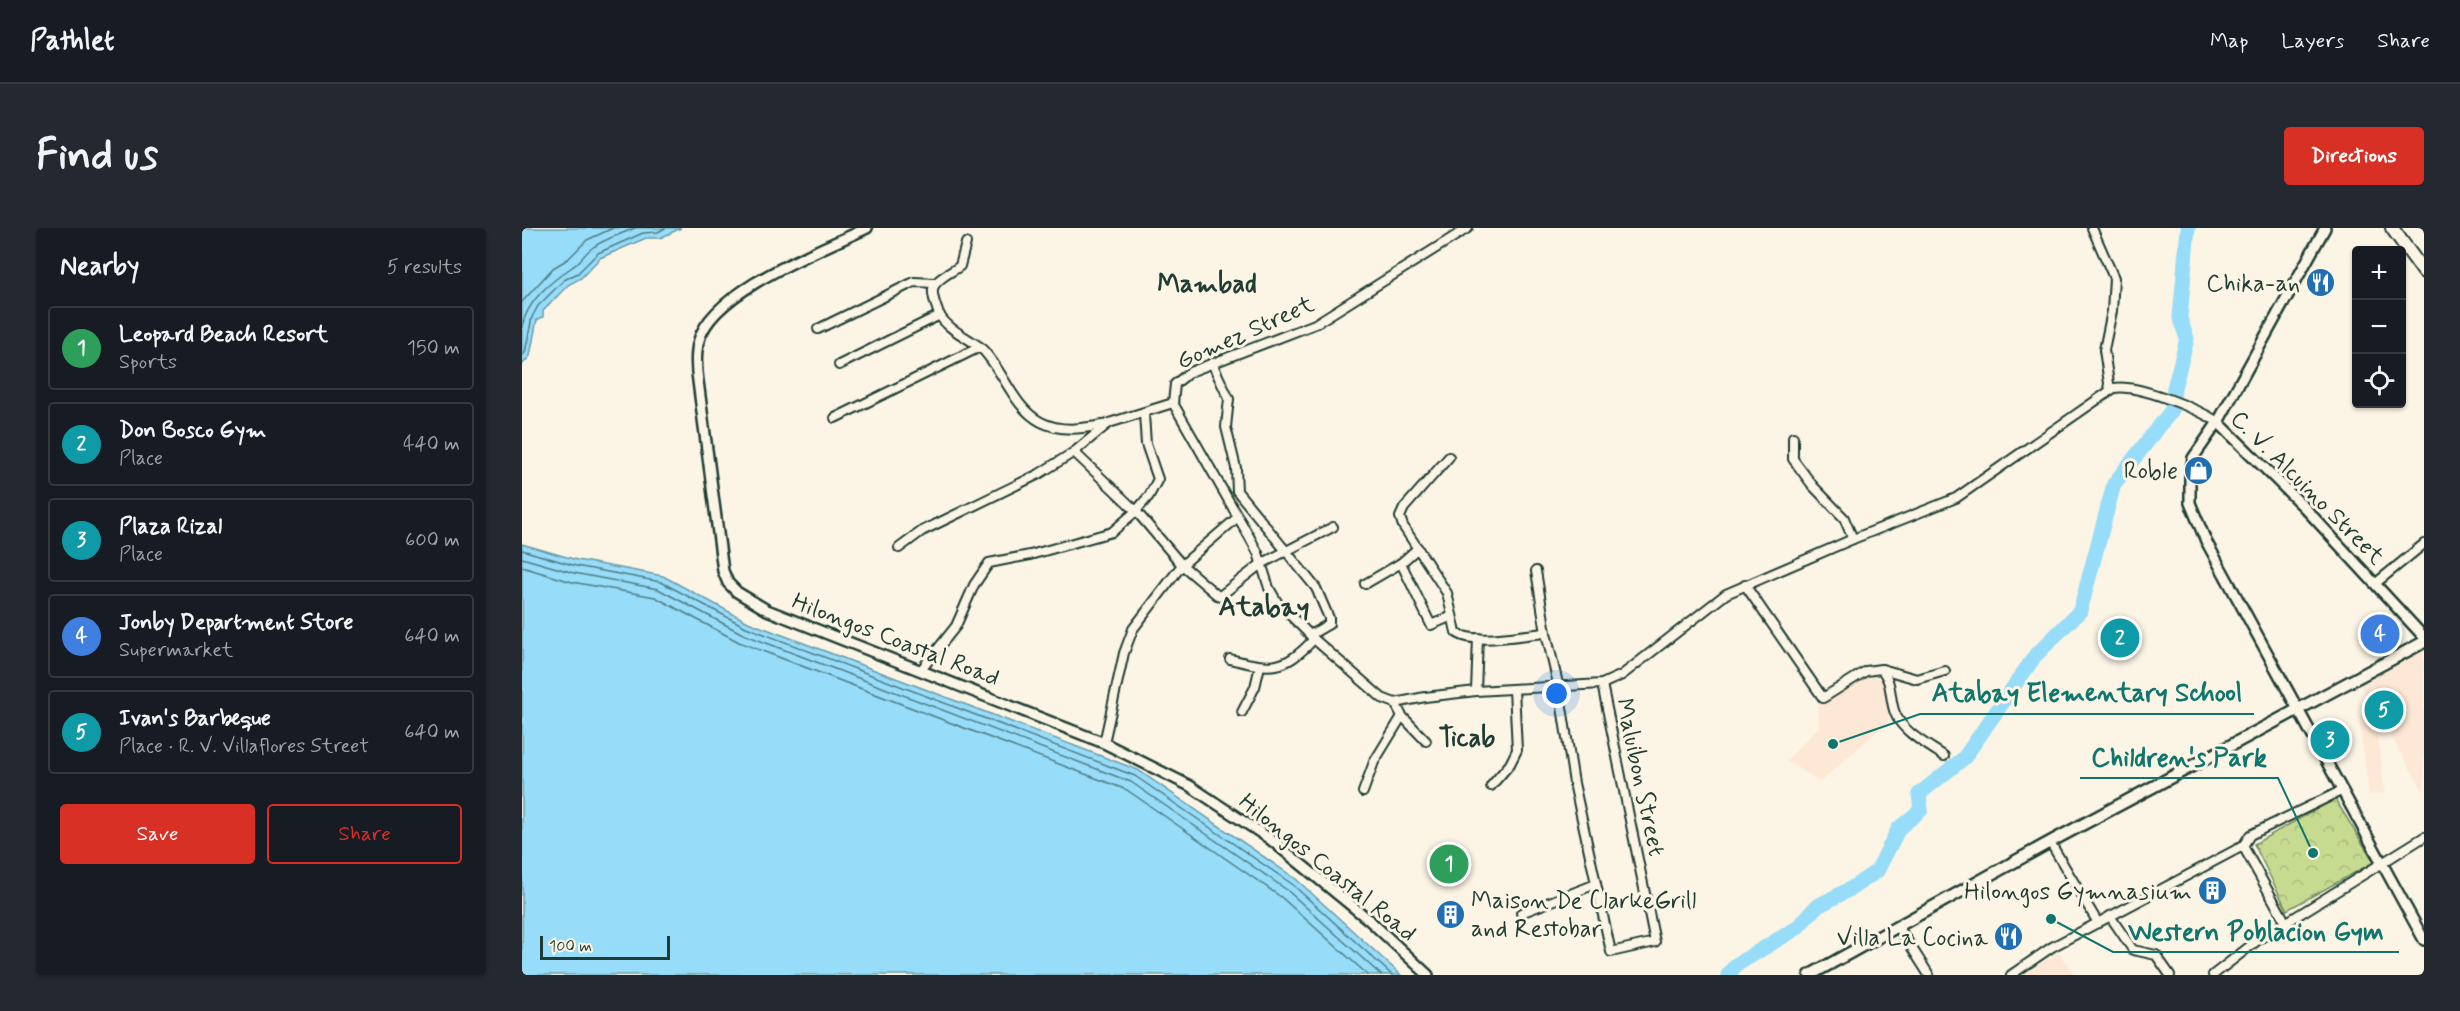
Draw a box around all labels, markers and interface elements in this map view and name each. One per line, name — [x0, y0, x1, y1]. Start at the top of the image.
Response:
text: Pathlet — [30, 23, 114, 60]
text: Map — [2210, 27, 2248, 55]
text: Layers — [2281, 27, 2344, 55]
text: Share — [2377, 27, 2430, 55]
button: Directions — [2284, 127, 2424, 185]
text: Find us — [36, 129, 158, 184]
map controls — [2352, 246, 2406, 408]
button: + — [2352, 246, 2406, 300]
text: Nearby — [60, 250, 139, 284]
text: 5 results — [387, 254, 462, 281]
restaurant icon: Chika-an — [2305, 267, 2337, 299]
district label: Mambad — [1157, 268, 1257, 302]
place label: Chika-an — [2206, 269, 2300, 300]
street label: Gomez Street — [1172, 289, 1319, 377]
button: − — [2352, 300, 2406, 354]
text: Leopard Beach Resort — [119, 321, 328, 349]
text: 1 — [77, 335, 86, 362]
text: 150 m — [407, 335, 460, 362]
text: Sports — [119, 349, 177, 376]
button: locate — [2352, 354, 2406, 408]
street label: C. V. Alcuino Street — [2223, 404, 2391, 572]
text: Don Bosco Gym — [119, 417, 266, 445]
text: 2 — [77, 431, 86, 458]
text: 440 m — [403, 431, 460, 458]
text: Place — [119, 445, 163, 472]
shop icon: Roble — [2183, 454, 2215, 486]
place label: Roble — [2124, 456, 2178, 487]
text: Plaza Rizal — [119, 513, 222, 541]
text: 3 — [77, 527, 86, 554]
text: 600 m — [405, 527, 460, 554]
text: Place — [119, 541, 163, 568]
street label: Hilongos Coastal Road — [787, 587, 1004, 694]
district label: Atabay — [1219, 590, 1309, 625]
text: Jonby Department Store — [119, 609, 354, 637]
pin: 4 — [2360, 612, 2400, 656]
pin: 2 — [2100, 616, 2140, 660]
text: 4 — [76, 623, 87, 650]
text: 640 m — [404, 623, 460, 650]
text: Supermarket — [119, 637, 233, 664]
callout: Atabay Elementary School — [1920, 670, 2254, 714]
text: Atabay Elementary School — [1932, 677, 2242, 711]
your location — [1542, 679, 1571, 708]
pin: 5 — [2364, 688, 2404, 732]
street label: Maluibon Street — [1608, 696, 1671, 859]
text: Ivan's Barbeque — [119, 705, 271, 733]
pin: 3 — [2310, 718, 2350, 762]
text: 5 — [76, 719, 88, 746]
text: 640 m — [404, 719, 460, 746]
district label: Ticab — [1439, 722, 1495, 756]
text: Place · R. V. Villaflores Street — [119, 733, 369, 760]
callout: Children's Park — [2080, 734, 2278, 778]
text: Children's Park — [2091, 742, 2267, 776]
street label: Hilongos Coastal Road — [1232, 787, 1422, 949]
button: Save — [60, 804, 255, 864]
button: Share — [267, 804, 462, 864]
pin: 1 — [1430, 842, 1468, 886]
building icon: Hilongos Gymnasium — [2197, 875, 2229, 907]
place label: Hilongos Gymnasium — [1964, 877, 2192, 908]
place label: Maison De ClarkeGrill and Restobar — [1471, 886, 1696, 945]
building icon: Maison De ClarkeGrill and Restobar — [1434, 898, 1466, 930]
callout: Western Poblacion Gym — [2113, 908, 2399, 952]
text: Western Poblacion Gym — [2127, 916, 2384, 950]
restaurant icon: Villa La Cocina — [1993, 921, 2025, 953]
place label: Villa La Cocina — [1837, 923, 1989, 954]
scale bar — [540, 933, 670, 960]
text: 100 m — [549, 936, 592, 957]

